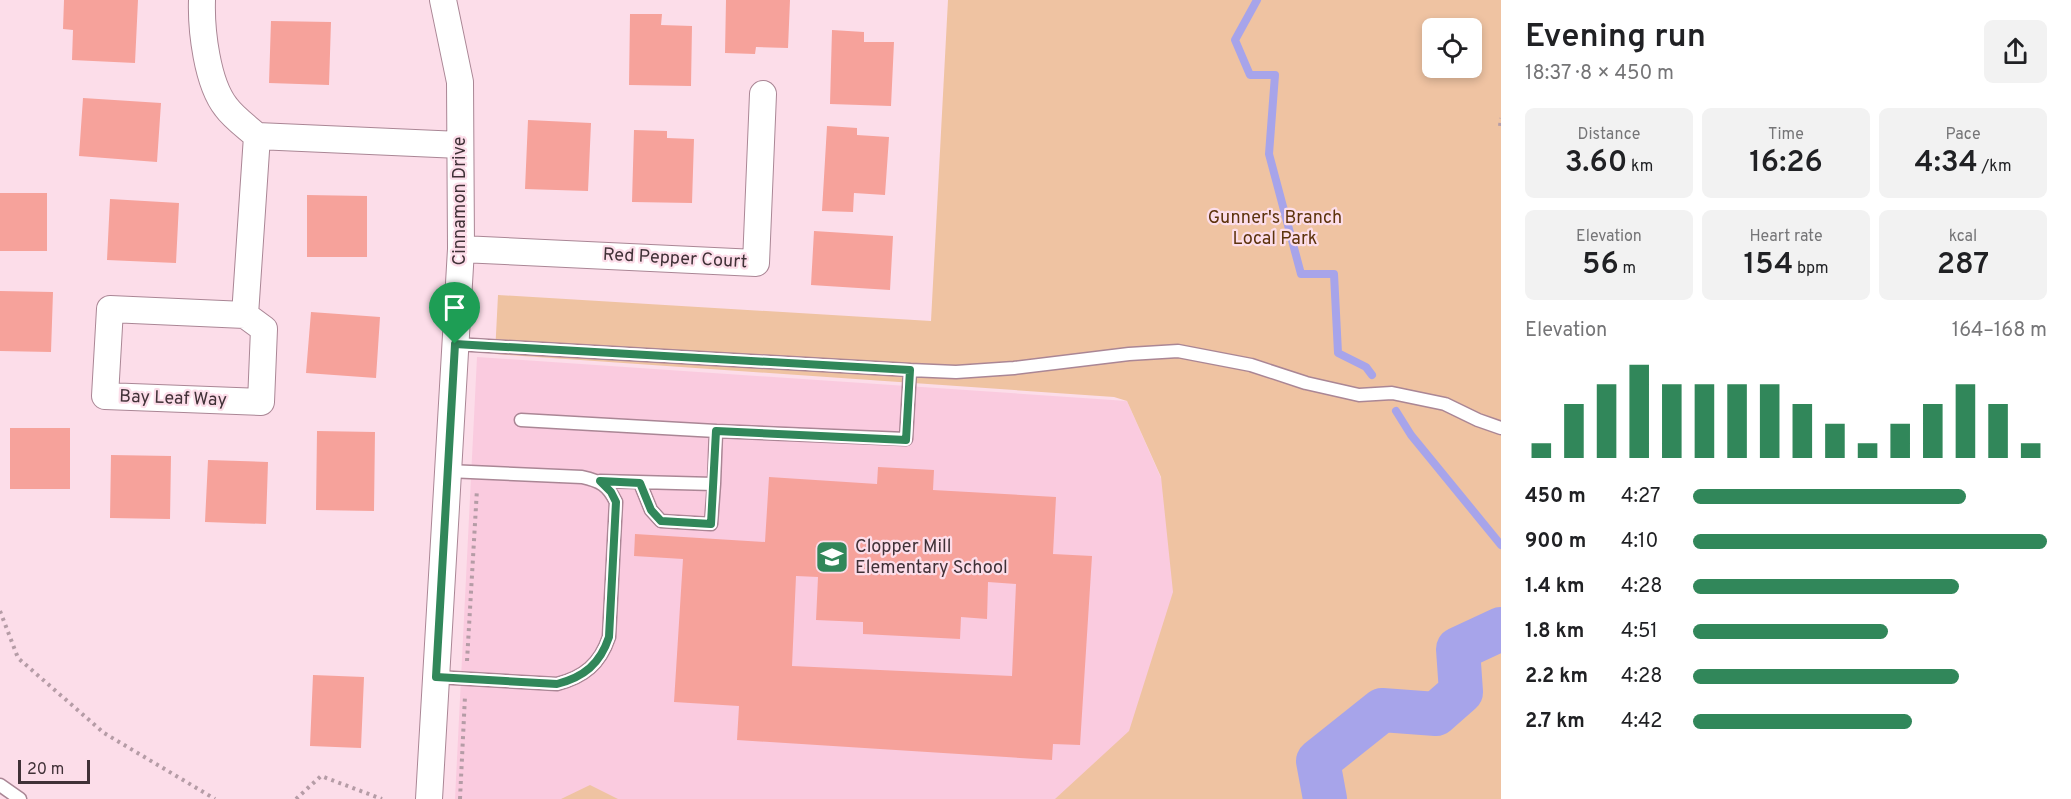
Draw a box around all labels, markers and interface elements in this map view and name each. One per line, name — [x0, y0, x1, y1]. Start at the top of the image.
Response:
text: Evening run — [1525, 17, 1706, 59]
map controls — [1422, 18, 1482, 78]
button: locate — [1422, 18, 1482, 78]
button: share — [1984, 20, 2047, 83]
text: 18:37 · 8 × 450 m — [1525, 61, 1674, 87]
text: Distance — [1578, 125, 1640, 145]
text: Time — [1768, 125, 1804, 145]
text: Pace — [1945, 125, 1981, 145]
street label: Cinnamon Drive — [449, 137, 472, 266]
text: 3.60 — [1565, 145, 1627, 182]
text: 16:26 — [1749, 145, 1823, 182]
text: 4:34 — [1915, 145, 1978, 182]
text: km — [1627, 157, 1653, 177]
text: /km — [1978, 157, 2011, 177]
park label: Gunner's Branch Local Park — [1208, 207, 1342, 251]
text: Elevation — [1576, 227, 1642, 247]
text: Heart rate — [1749, 227, 1823, 247]
text: kcal — [1949, 227, 1977, 247]
street label: Red Pepper Court — [602, 244, 748, 274]
text: 56 — [1582, 247, 1619, 284]
text: 154 — [1743, 247, 1793, 284]
text: 287 — [1937, 247, 1989, 284]
text: m — [1619, 259, 1636, 279]
text: bpm — [1793, 259, 1829, 279]
pin — [429, 282, 480, 344]
icon: arrive — [438, 291, 471, 324]
text: Elevation — [1525, 318, 1607, 344]
text: 164–168 m — [1952, 318, 2047, 344]
street label: Bay Leaf Way — [119, 386, 227, 412]
text: 450 m — [1525, 484, 1586, 510]
text: 4:27 — [1621, 484, 1660, 510]
text: 900 m — [1525, 529, 1586, 555]
text: 4:10 — [1621, 529, 1658, 555]
place label: Clopper Mill Elementary School — [855, 536, 1008, 580]
school or university icon: Clopper Mill Elementary School — [814, 539, 850, 575]
text: 1.4 km — [1525, 574, 1585, 600]
text: 4:28 — [1621, 574, 1662, 600]
text: 1.8 km — [1525, 619, 1584, 645]
text: 4:51 — [1621, 619, 1658, 645]
text: 2.2 km — [1525, 664, 1588, 690]
text: 4:28 — [1621, 664, 1662, 690]
text: 2.7 km — [1525, 709, 1585, 735]
text: 4:42 — [1621, 709, 1663, 735]
scale bar — [18, 757, 90, 784]
text: 20 m — [27, 760, 64, 780]

